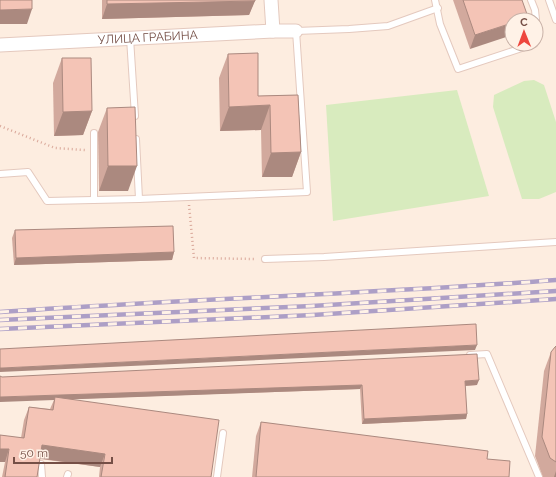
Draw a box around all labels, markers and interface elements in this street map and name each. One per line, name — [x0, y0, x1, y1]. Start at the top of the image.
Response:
north arrow — [504, 12, 544, 52]
text: С — [520, 16, 528, 29]
street label: УЛИЦА ГРАБИНА — [98, 28, 198, 47]
scale bar — [14, 439, 112, 465]
text: 50 m — [20, 446, 48, 460]

